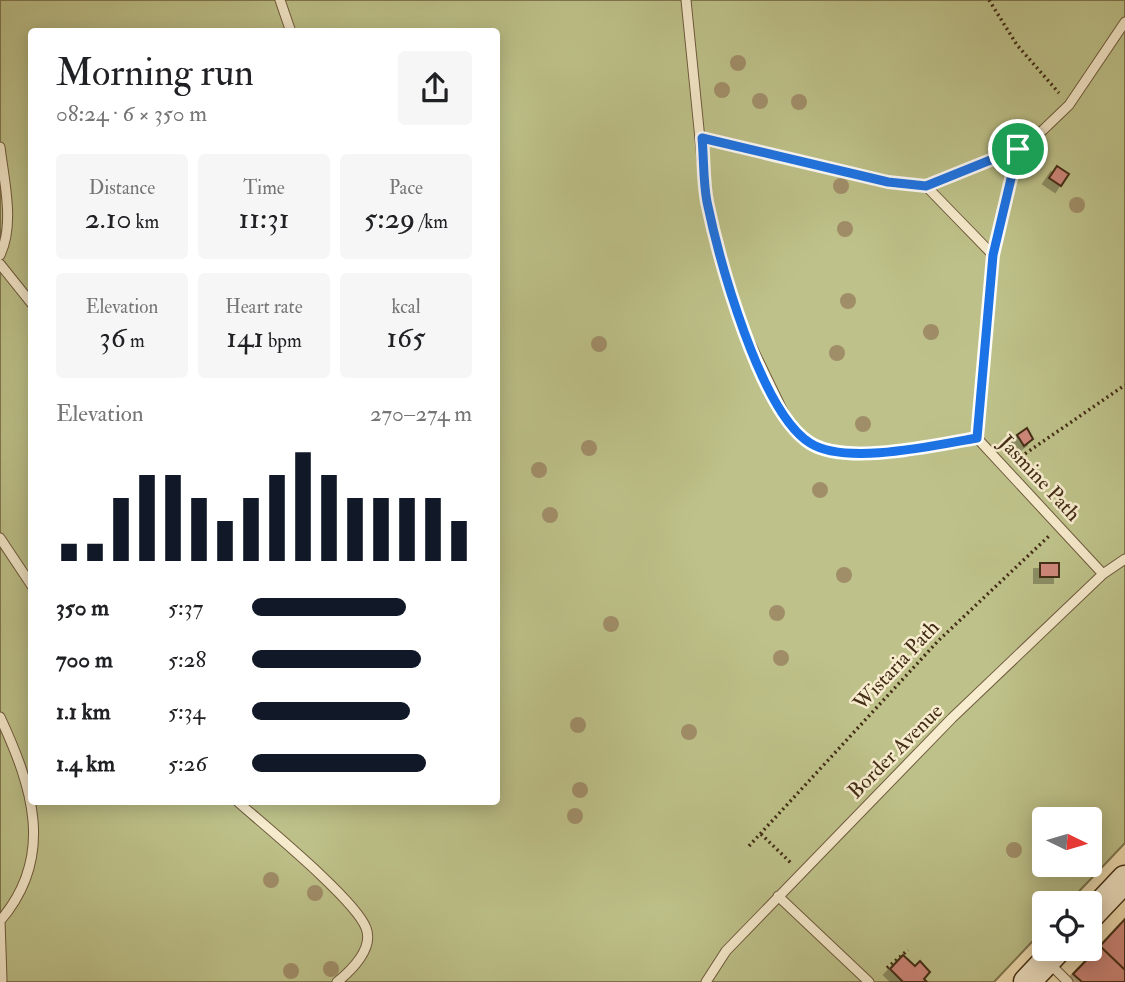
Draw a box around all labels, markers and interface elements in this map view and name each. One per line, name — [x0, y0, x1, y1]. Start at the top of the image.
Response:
text: Morning run — [56, 49, 254, 97]
button: share — [398, 51, 472, 125]
text: 08:24 · 6 × 350 m — [56, 99, 207, 128]
pin — [988, 119, 1048, 179]
icon: arrive — [999, 130, 1037, 168]
text: Distance — [89, 176, 155, 200]
text: Time — [243, 176, 285, 200]
text: Pace — [389, 176, 423, 200]
text: 2.10 — [85, 200, 132, 237]
text: 11:31 — [238, 200, 290, 237]
text: 5:29 — [364, 200, 415, 237]
text: km — [132, 210, 159, 234]
text: /km — [415, 210, 448, 234]
text: Elevation — [86, 295, 158, 319]
text: Heart rate — [225, 295, 303, 319]
text: kcal — [391, 295, 421, 319]
text: 36 — [99, 319, 126, 356]
text: 141 — [226, 319, 264, 356]
text: 165 — [387, 319, 425, 356]
text: m — [126, 329, 145, 353]
text: bpm — [264, 329, 302, 353]
text: Elevation — [56, 399, 144, 428]
text: 270–274 m — [370, 399, 472, 428]
street label: Jasmine Path — [992, 429, 1086, 527]
text: 350 m — [56, 593, 109, 622]
text: 5:37 — [168, 593, 203, 622]
street label: Wistaria Path — [847, 614, 945, 717]
text: 700 m — [56, 645, 113, 674]
text: 5:28 — [168, 645, 206, 674]
text: 1.1 km — [56, 697, 111, 726]
text: 5:34 — [168, 697, 205, 726]
street label: Border Avenue — [842, 698, 949, 805]
text: 1.4 km — [56, 749, 115, 778]
text: 5:26 — [168, 749, 207, 778]
north arrow — [1032, 807, 1102, 877]
map controls — [1032, 807, 1102, 961]
button: locate — [1032, 891, 1102, 961]

